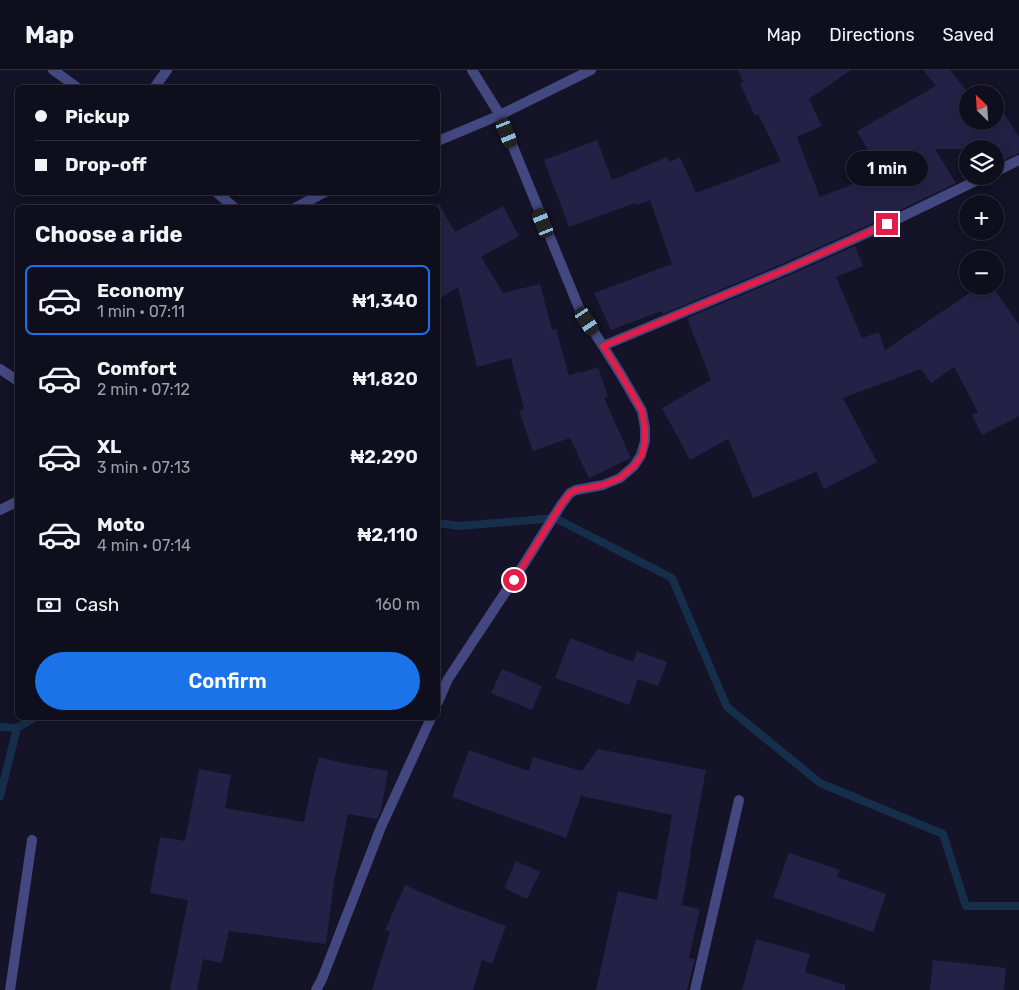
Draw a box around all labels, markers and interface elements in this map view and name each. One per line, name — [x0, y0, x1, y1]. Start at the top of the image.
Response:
text: Map — [25, 21, 74, 49]
text: Map — [766, 24, 801, 46]
text: Directions — [829, 24, 915, 46]
text: Saved — [943, 24, 994, 46]
north arrow — [959, 85, 1004, 130]
map controls — [959, 85, 1004, 295]
text: Pickup — [65, 105, 130, 128]
car — [494, 116, 519, 150]
button: layers — [959, 140, 1004, 185]
callout: 1 min — [846, 152, 928, 186]
text: Drop-off — [65, 153, 147, 176]
text: 1 min — [867, 159, 907, 178]
button: + — [959, 195, 1004, 240]
car — [530, 206, 555, 240]
route end — [876, 213, 898, 235]
text: Choose a ride — [35, 221, 182, 248]
button: − — [959, 250, 1004, 295]
icon: car — [37, 278, 82, 323]
text: Economy — [97, 279, 184, 302]
text: ₦1,340 — [352, 289, 418, 312]
text: 1 min · 07:11 — [97, 302, 185, 321]
car — [572, 304, 601, 338]
icon: car — [37, 356, 82, 401]
text: Comfort — [97, 357, 177, 380]
text: ₦1,820 — [353, 367, 418, 390]
text: 2 min · 07:12 — [97, 380, 190, 399]
icon: car — [37, 434, 82, 479]
text: XL — [97, 435, 121, 458]
text: ₦2,290 — [350, 445, 418, 468]
text: 3 min · 07:13 — [97, 458, 190, 477]
icon: car — [37, 512, 82, 557]
text: Moto — [97, 513, 145, 536]
text: ₦2,110 — [357, 523, 418, 546]
text: 4 min · 07:14 — [97, 536, 191, 555]
route start — [503, 569, 525, 591]
icon: cash — [35, 591, 63, 619]
text: Cash — [75, 593, 119, 616]
text: 160 m — [375, 595, 420, 614]
button: Confirm — [35, 652, 420, 710]

